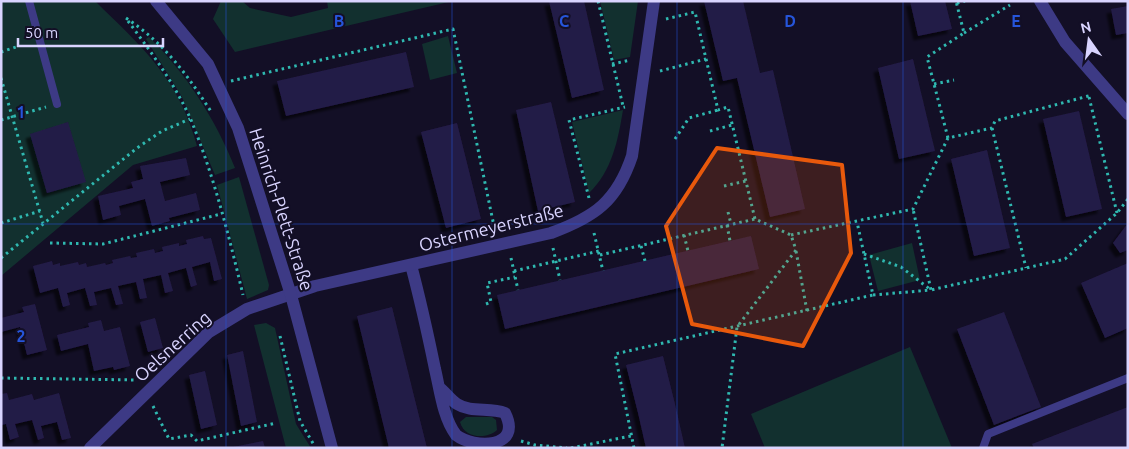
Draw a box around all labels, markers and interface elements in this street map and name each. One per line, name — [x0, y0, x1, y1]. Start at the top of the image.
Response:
text: B — [334, 12, 344, 30]
text: C — [559, 12, 569, 30]
text: D — [784, 12, 796, 30]
text: E — [1011, 12, 1021, 30]
scale bar — [18, 15, 162, 47]
north arrow — [1064, 15, 1114, 65]
text: N — [1079, 18, 1093, 36]
text: 50 m — [25, 24, 58, 41]
text: 1 — [16, 103, 26, 121]
street label: Heinrich-Plett-Straße — [246, 125, 318, 293]
street label: Ostermeyerstraße — [417, 199, 565, 255]
street label: Oelsnerring — [130, 307, 214, 385]
text: 2 — [16, 327, 26, 345]

